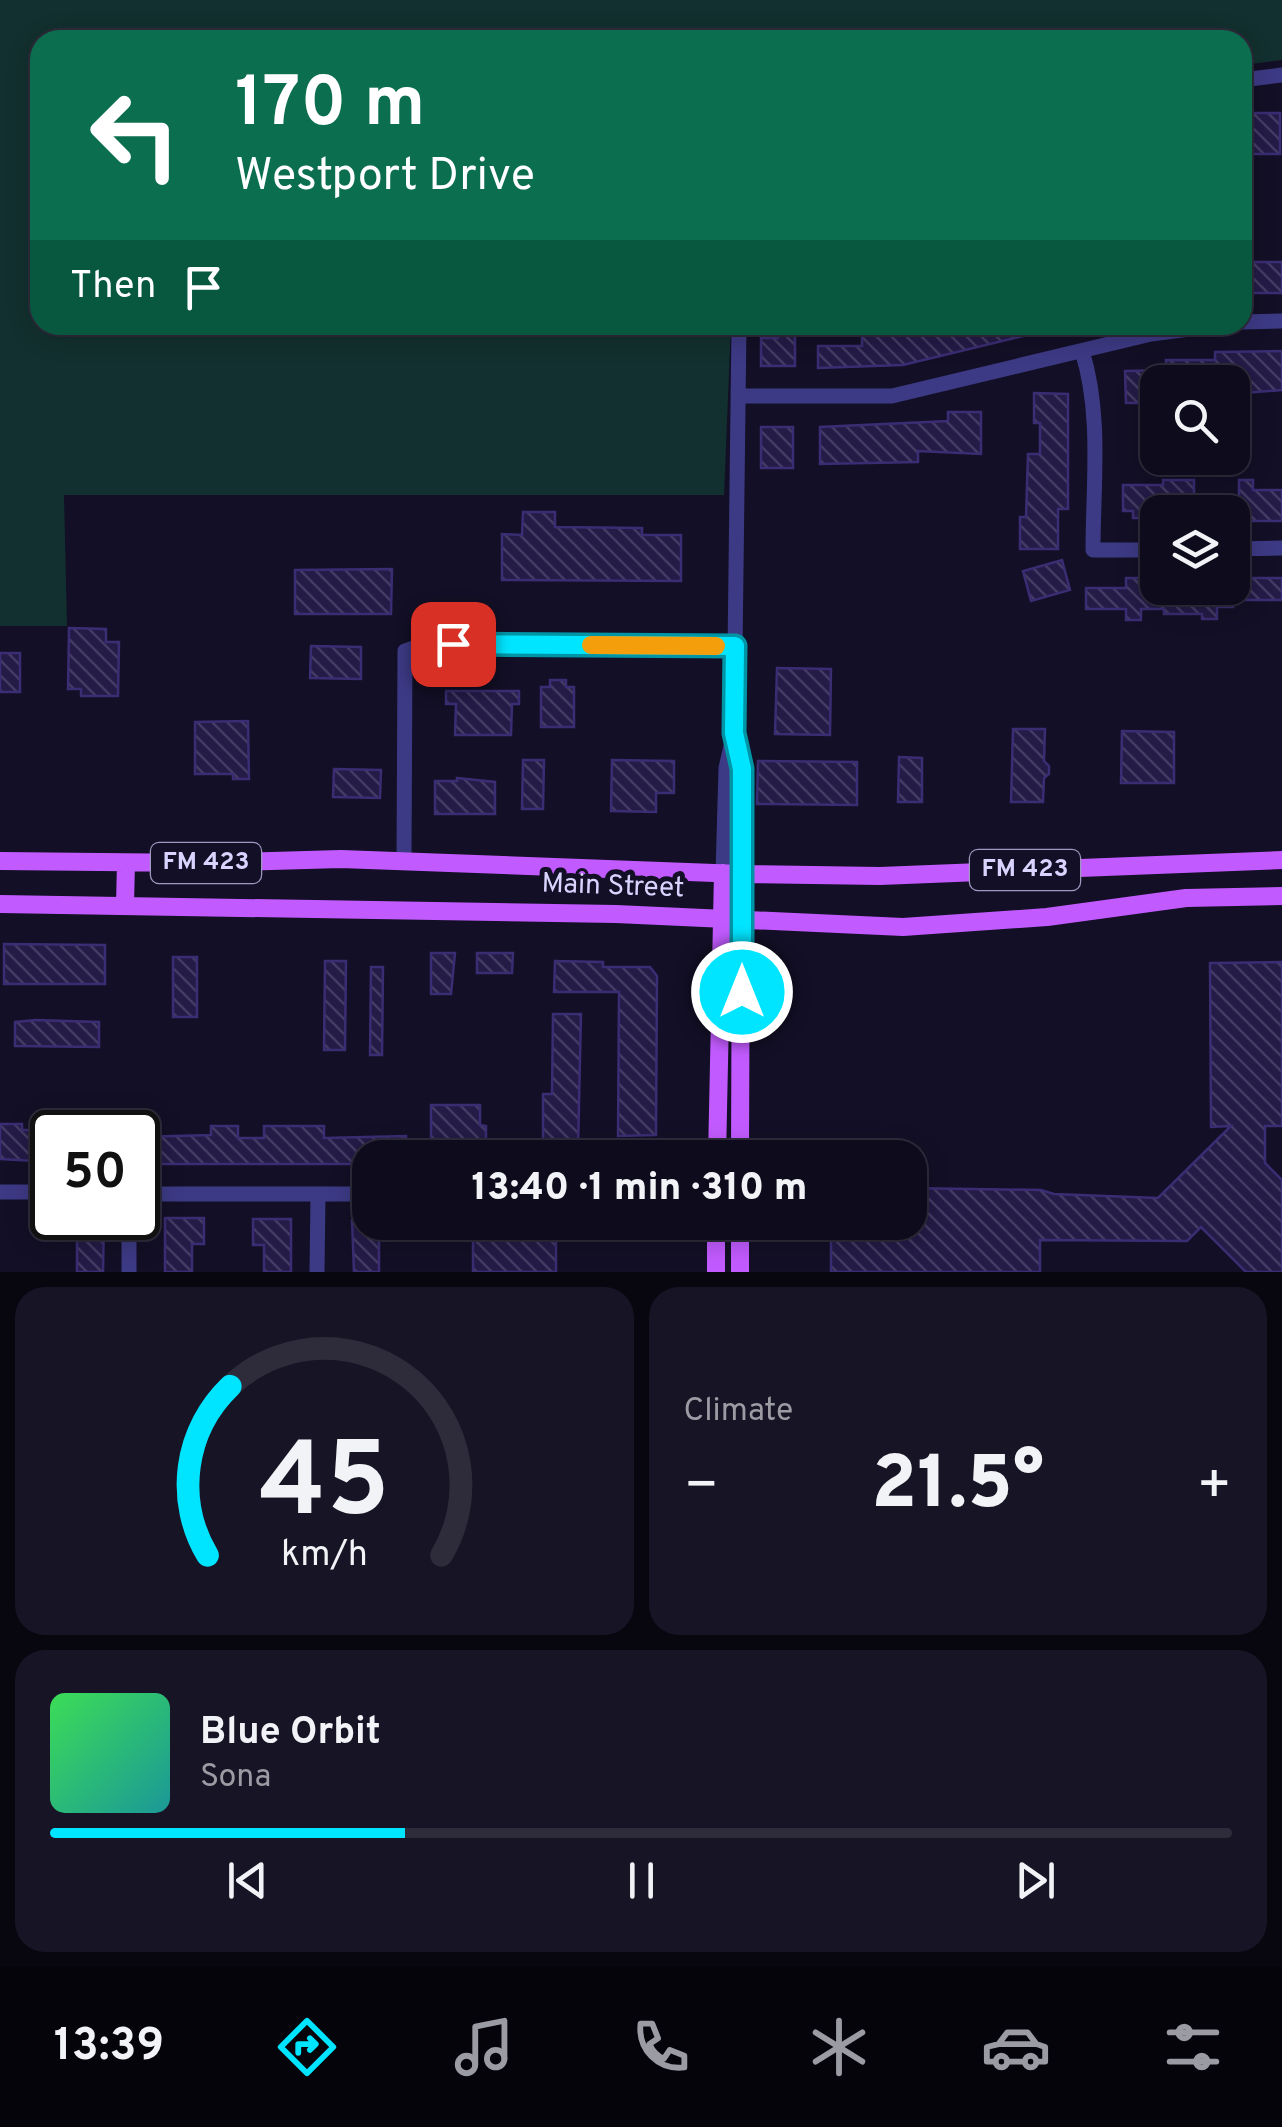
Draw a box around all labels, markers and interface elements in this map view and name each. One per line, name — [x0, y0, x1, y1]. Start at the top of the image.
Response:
text: 170 m — [235, 62, 425, 151]
icon: left — [70, 70, 200, 200]
text: Westport Drive — [235, 149, 535, 206]
icon: arrive — [176, 260, 231, 315]
text: Then — [70, 263, 156, 312]
map controls — [1140, 365, 1250, 605]
button: search — [1140, 365, 1250, 475]
button: layers — [1140, 495, 1250, 605]
pin — [411, 602, 496, 687]
icon: arrive — [426, 617, 481, 672]
road number: FM 423 — [151, 843, 261, 883]
road number: FM 423 — [970, 850, 1080, 890]
street label: Main Street — [541, 867, 685, 907]
position arrow — [690, 940, 794, 1044]
speed limit sign: 50 — [30, 1110, 160, 1240]
text: 13:40 · 1 min · 310 m — [471, 1165, 808, 1214]
text: Climate — [684, 1392, 793, 1432]
text: 45 — [259, 1421, 389, 1553]
text: 21.5° — [871, 1440, 1044, 1535]
text: − — [684, 1453, 719, 1523]
text: + — [1197, 1453, 1232, 1523]
text: km/h — [281, 1533, 368, 1579]
text: Blue Orbit — [200, 1709, 381, 1758]
text: Sona — [200, 1758, 271, 1798]
icon: previous — [220, 1853, 275, 1908]
icon: pause — [614, 1853, 669, 1908]
icon: next — [1008, 1853, 1063, 1908]
icon: directions — [272, 2012, 342, 2082]
icon: music — [449, 2012, 519, 2082]
icon: phone — [626, 2012, 696, 2082]
icon: climate — [804, 2012, 874, 2082]
icon: car — [981, 2012, 1051, 2082]
icon: filters — [1158, 2012, 1228, 2082]
text: 13:39 — [54, 2019, 164, 2076]

